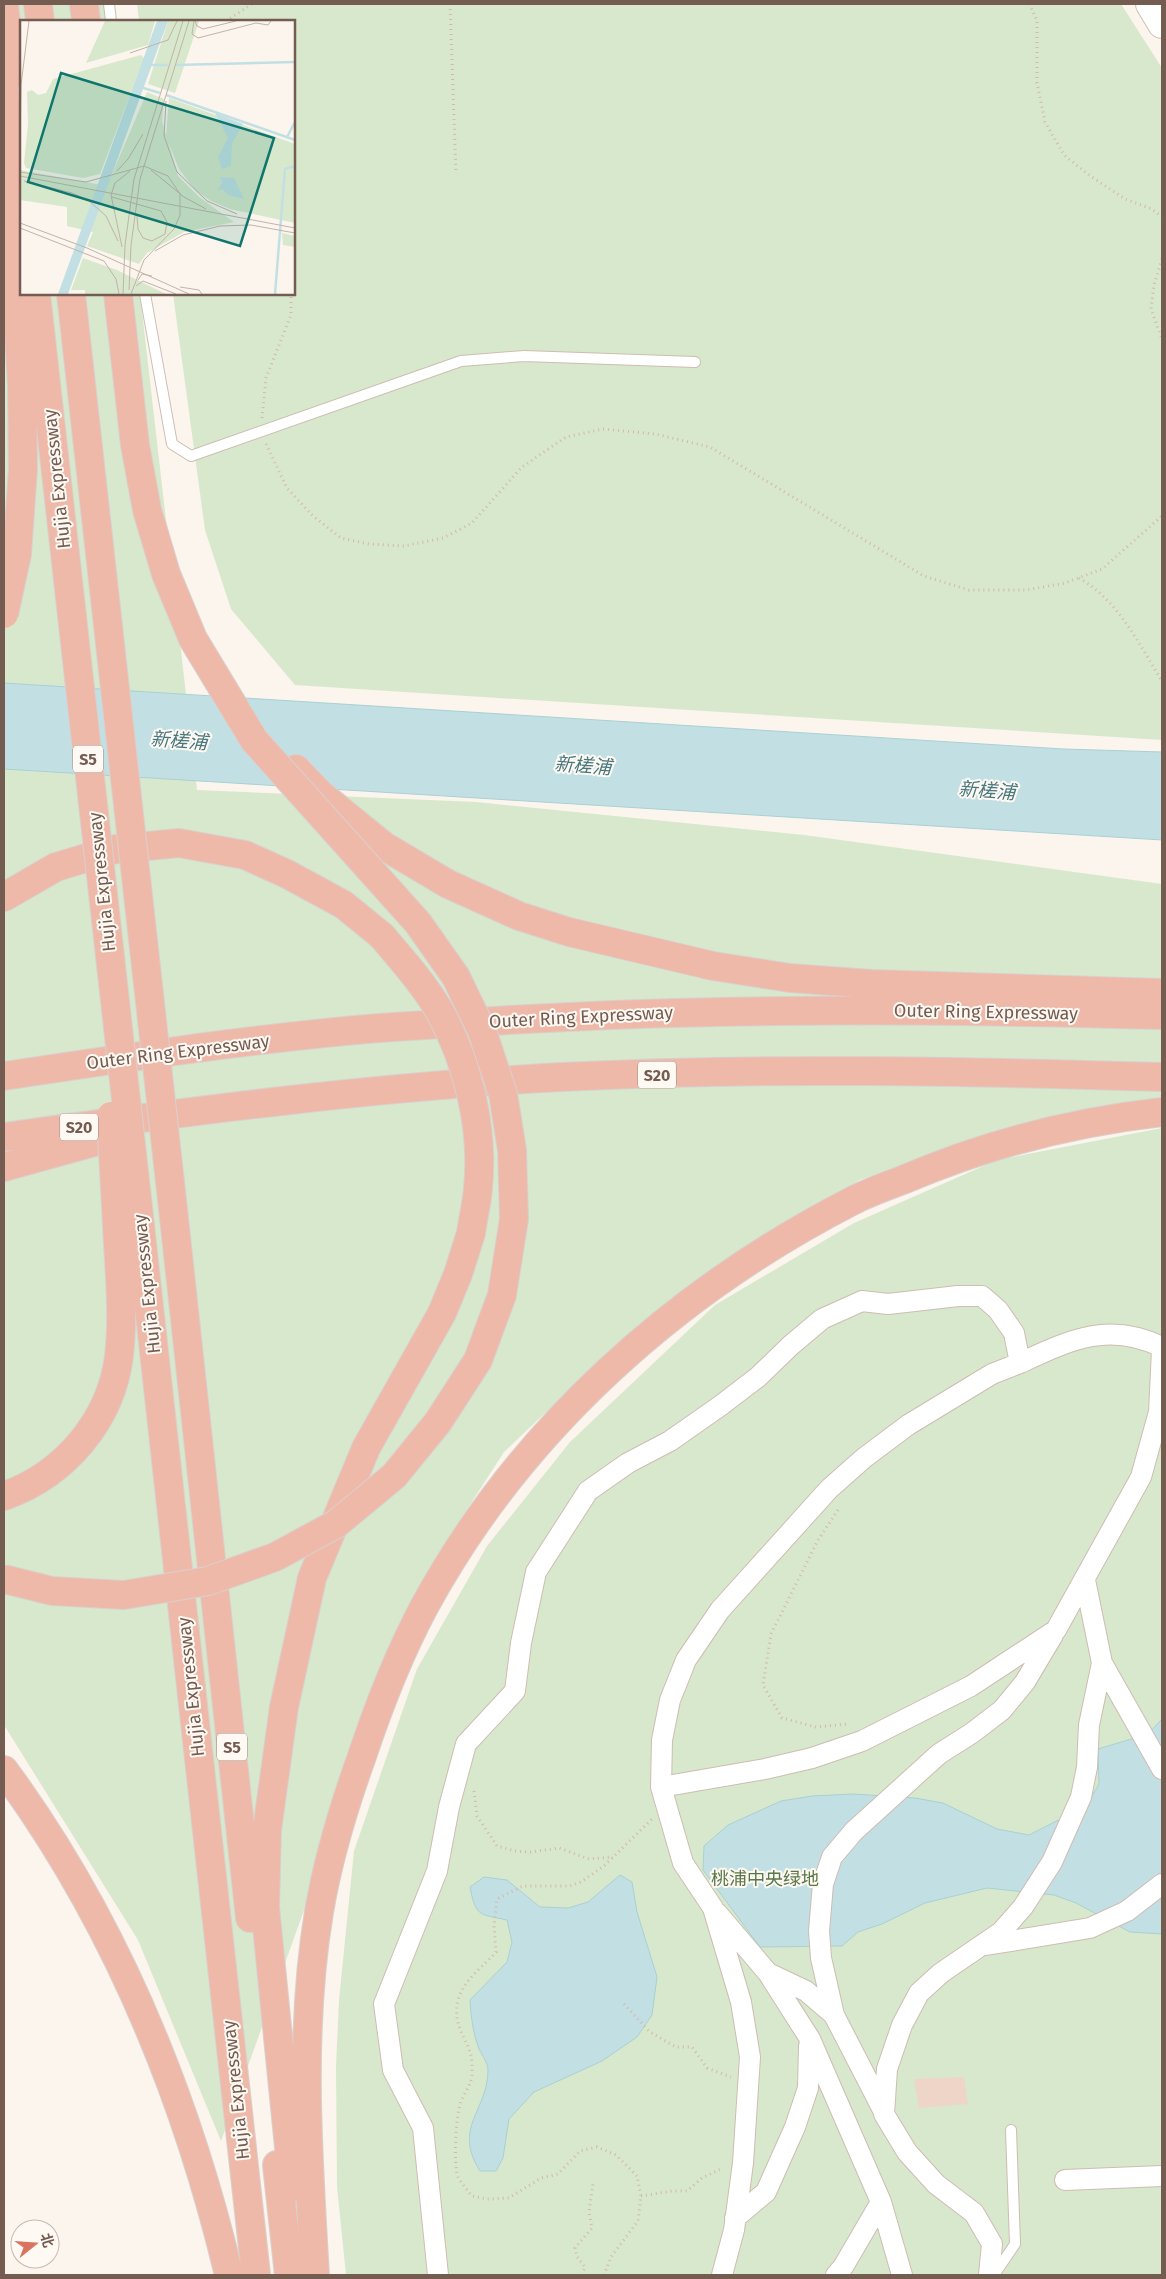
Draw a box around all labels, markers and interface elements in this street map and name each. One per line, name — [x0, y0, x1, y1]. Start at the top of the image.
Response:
inset map — [20, 20, 295, 295]
street label: Hujia Expressway — [39, 408, 75, 550]
water label: 新槎浦 — [150, 727, 211, 754]
road number: S5 — [73, 746, 103, 772]
water label: 新槎浦 — [554, 752, 615, 779]
water label: 新槎浦 — [958, 777, 1019, 804]
street label: Hujia Expressway — [84, 811, 120, 953]
street label: Outer Ring Expressway — [894, 999, 1078, 1025]
street label: Outer Ring Expressway — [488, 1001, 674, 1033]
street label: Outer Ring Expressway — [85, 1030, 271, 1074]
road number: S20 — [638, 1062, 676, 1088]
road number: S20 — [60, 1114, 98, 1140]
street label: Hujia Expressway — [129, 1213, 165, 1355]
street label: Hujia Expressway — [173, 1616, 209, 1758]
road number: S5 — [217, 1734, 247, 1760]
park label: 桃浦中央绿地 — [711, 1868, 819, 1890]
street label: Hujia Expressway — [218, 2019, 254, 2161]
north arrow — [10, 2219, 60, 2269]
text: 北 — [37, 2231, 57, 2250]

